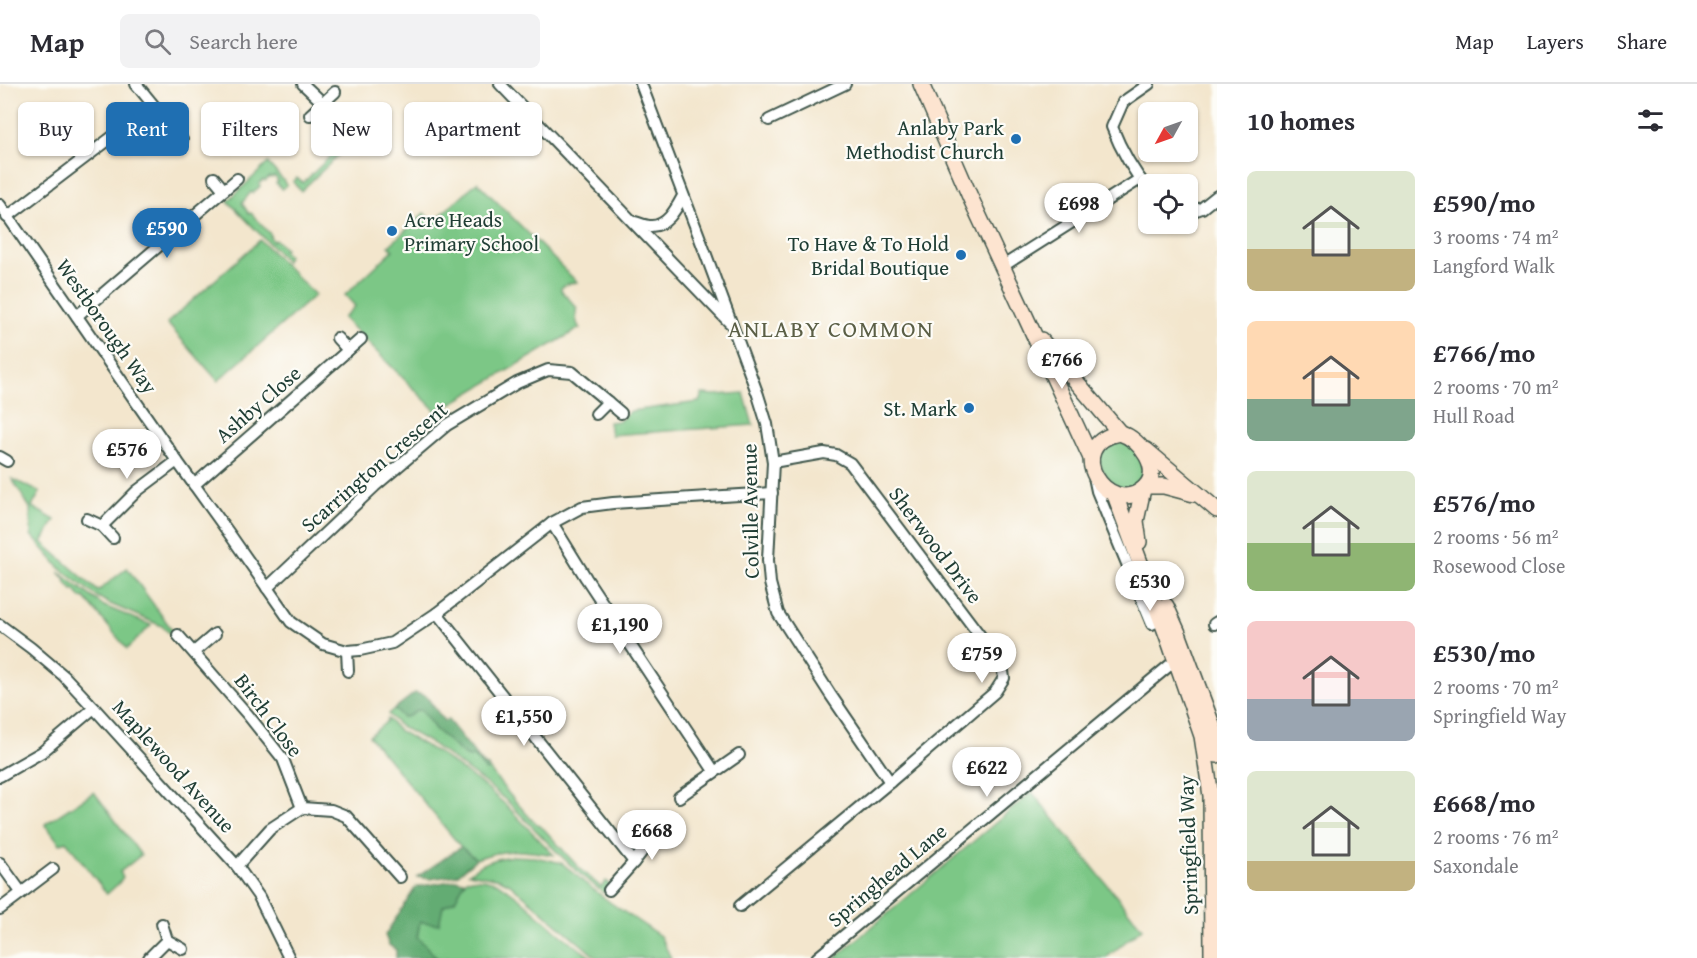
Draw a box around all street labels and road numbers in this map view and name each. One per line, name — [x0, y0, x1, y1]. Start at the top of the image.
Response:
street label: Westborough Way — [49, 252, 166, 400]
street label: Ashby Close — [208, 358, 308, 450]
street label: Scarrington Crescent — [294, 394, 455, 540]
street label: Colville Avenue — [733, 443, 767, 579]
street label: Sherwood Drive — [882, 480, 990, 610]
street label: Birch Close — [227, 667, 311, 763]
street label: Maplewood Avenue — [105, 692, 243, 840]
street label: Springfield Way — [1170, 774, 1206, 916]
street label: Springhead Lane — [821, 816, 954, 934]

